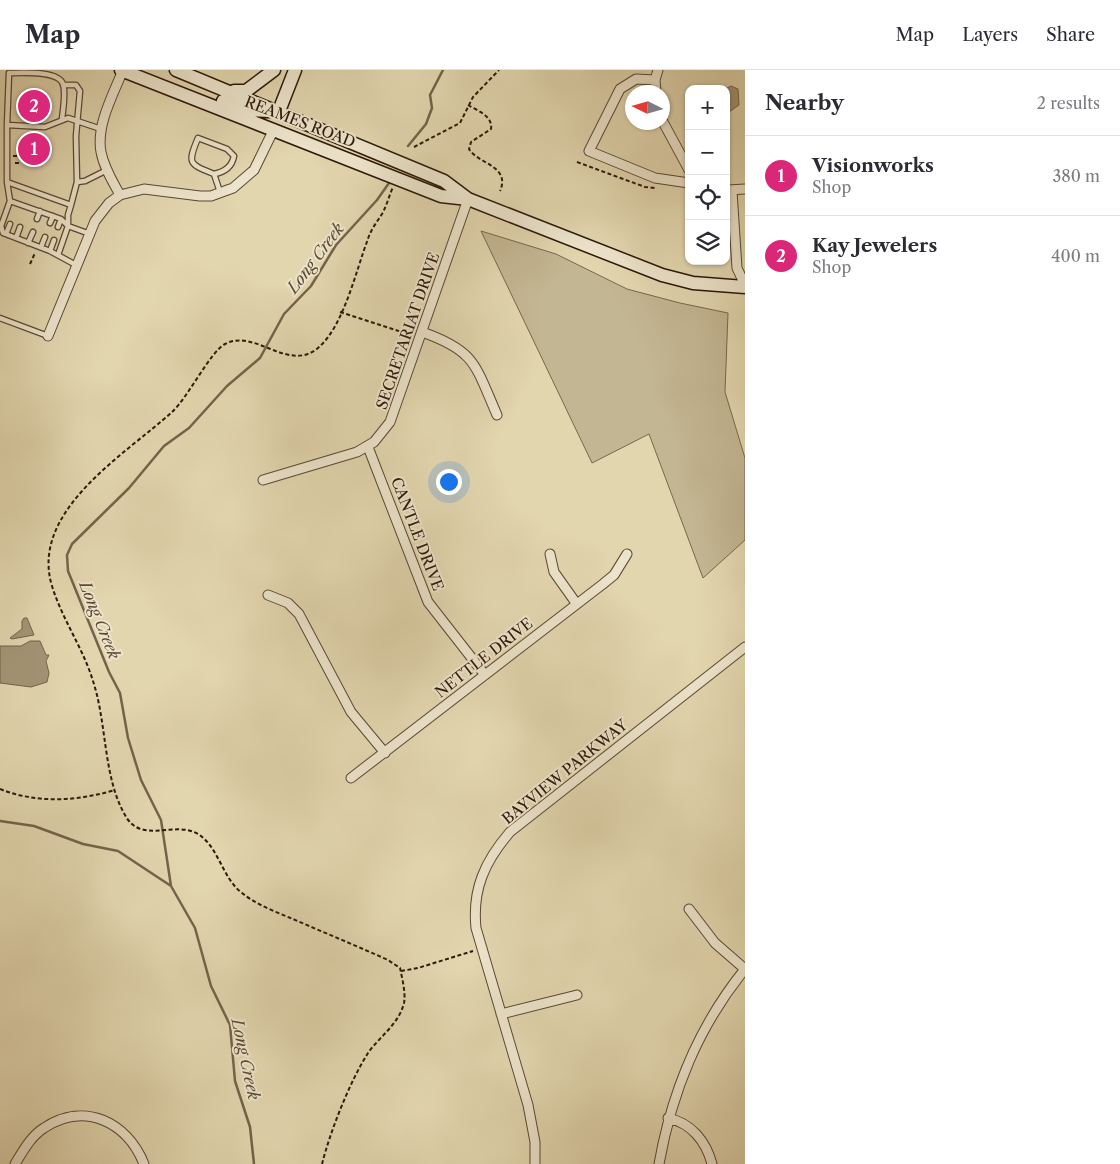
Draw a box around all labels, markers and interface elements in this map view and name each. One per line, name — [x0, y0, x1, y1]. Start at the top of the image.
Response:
text: Map — [25, 20, 80, 49]
text: Map — [896, 24, 934, 46]
text: Layers — [962, 24, 1018, 46]
text: Share — [1046, 24, 1095, 46]
north arrow — [625, 85, 670, 130]
map controls — [685, 85, 730, 265]
button: + — [685, 85, 730, 130]
pin: 2 — [18, 87, 50, 125]
text: Nearby — [765, 90, 844, 115]
street label: REAMES ROAD — [242, 92, 358, 151]
text: 2 results — [1037, 93, 1100, 113]
pin: 1 — [18, 130, 50, 168]
button: − — [685, 130, 730, 175]
text: Visionworks — [812, 154, 934, 177]
text: 1 — [777, 166, 785, 186]
text: 380 m — [1052, 166, 1100, 186]
button: locate — [685, 175, 730, 220]
text: Shop — [812, 177, 851, 197]
water label: Long Creek — [281, 218, 348, 299]
button: layers — [685, 220, 730, 265]
text: Kay Jewelers — [812, 234, 937, 257]
text: 2 — [776, 246, 786, 266]
text: 400 m — [1051, 246, 1100, 266]
street label: SECRETARIAT DRIVE — [372, 250, 443, 412]
text: Shop — [812, 257, 851, 277]
your location — [436, 469, 462, 495]
street label: CANTLE DRIVE — [387, 474, 448, 593]
water label: Long Creek — [75, 576, 125, 663]
street label: NETTLE DRIVE — [431, 613, 536, 702]
street label: BAYVIEW PARKWAY — [498, 715, 632, 828]
water label: Long Creek — [227, 1015, 265, 1102]

